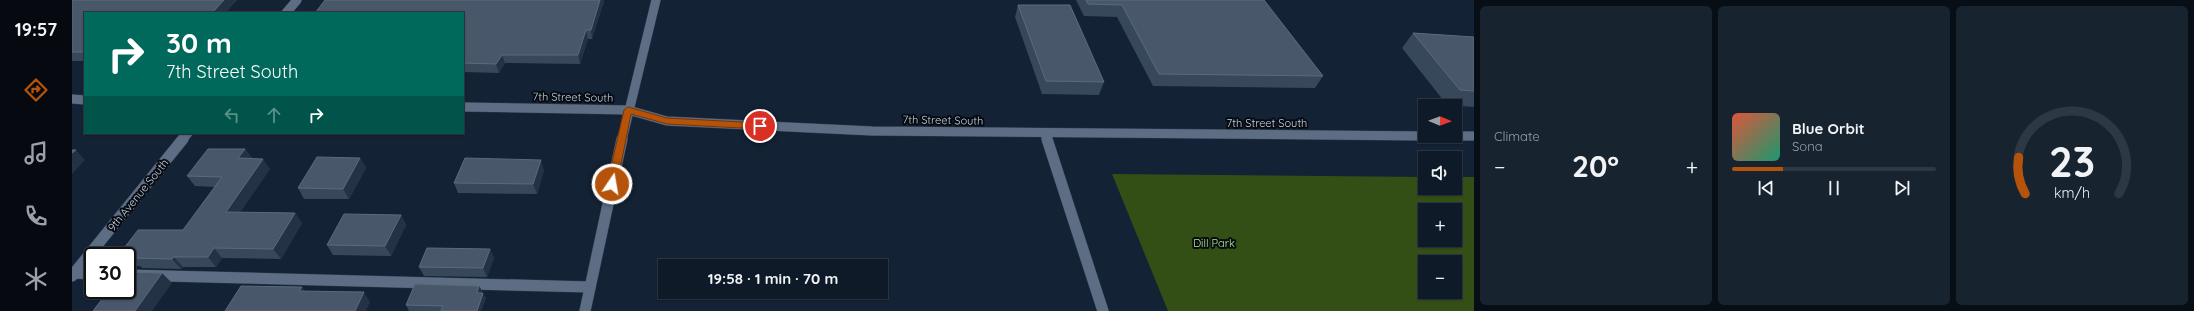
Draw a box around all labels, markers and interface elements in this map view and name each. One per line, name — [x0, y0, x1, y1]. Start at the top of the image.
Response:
text: 19:57 — [15, 18, 57, 41]
text: 30 m — [166, 25, 232, 60]
icon: right — [100, 28, 152, 80]
text: 7th Street South — [166, 60, 298, 83]
icon: directions — [22, 76, 50, 104]
street label: 7th Street South — [533, 89, 613, 105]
north arrow — [1418, 99, 1462, 143]
map controls — [1418, 99, 1462, 299]
icon: left — [221, 104, 243, 126]
icon: ahead — [263, 104, 285, 126]
icon: right — [305, 104, 327, 126]
pin — [743, 109, 777, 143]
street label: 7th Street South — [903, 112, 983, 128]
icon: arrive — [749, 115, 771, 137]
street label: 7th Street South — [1227, 116, 1307, 130]
text: Blue Orbit — [1792, 119, 1865, 138]
text: Climate — [1494, 128, 1540, 144]
text: 23 — [2049, 134, 2095, 186]
text: Sona — [1792, 138, 1823, 154]
icon: music — [22, 139, 50, 167]
text: 20° — [1572, 147, 1619, 185]
button: sound — [1418, 151, 1462, 195]
text: − — [1494, 153, 1505, 181]
text: + — [1686, 153, 1698, 181]
street label: 9th Avenue South — [105, 156, 171, 234]
position arrow — [591, 163, 633, 205]
icon: previous — [1755, 177, 1777, 199]
icon: pause — [1823, 177, 1845, 199]
icon: next — [1891, 177, 1913, 199]
text: km/h — [2054, 183, 2090, 201]
icon: phone — [22, 202, 50, 230]
button: + — [1418, 203, 1462, 247]
park label: Dill Park — [1193, 236, 1235, 250]
speed limit sign: 30 — [84, 247, 136, 299]
button: − — [1418, 255, 1462, 299]
icon: climate — [22, 265, 50, 293]
text: 19:58 · 1 min · 70 m — [708, 269, 838, 288]

